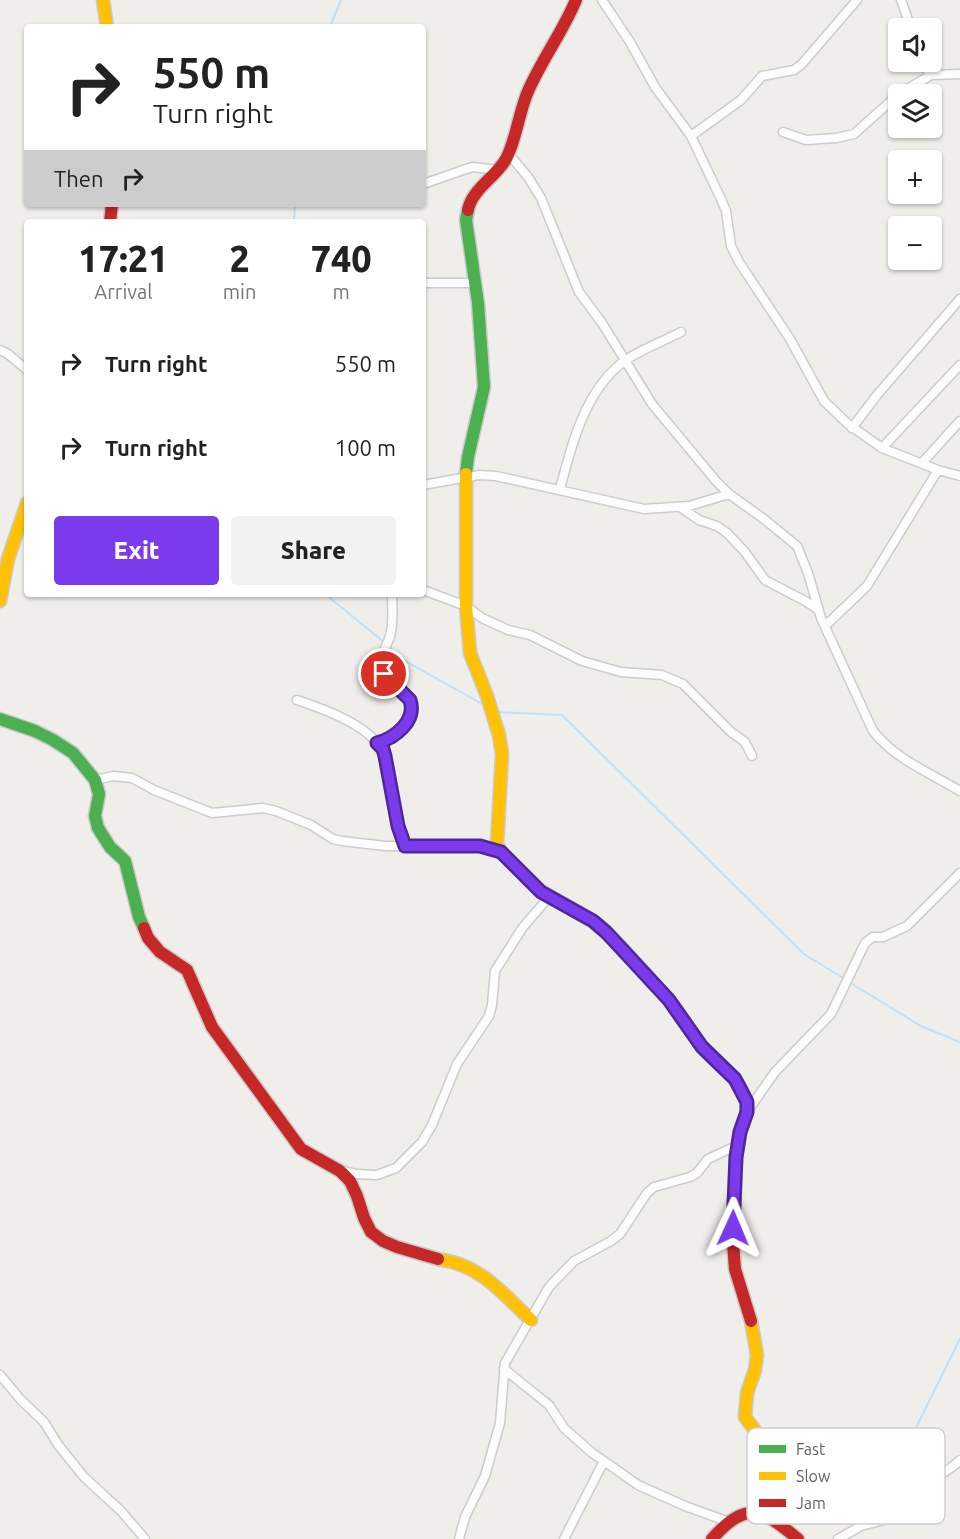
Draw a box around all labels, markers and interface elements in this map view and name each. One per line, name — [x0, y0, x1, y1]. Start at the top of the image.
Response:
map controls — [888, 18, 942, 270]
button: sound — [888, 18, 942, 72]
icon: right — [54, 48, 132, 126]
text: 550 m — [153, 49, 270, 96]
button: layers — [888, 84, 942, 138]
text: Turn right — [153, 98, 273, 128]
button: + — [888, 150, 942, 204]
icon: right — [116, 162, 149, 195]
text: Then — [54, 166, 104, 191]
button: − — [888, 216, 942, 270]
text: 17:21 — [78, 238, 168, 279]
text: 2 — [229, 238, 250, 279]
text: 740 — [311, 238, 372, 279]
text: Arrival — [94, 280, 153, 303]
text: min — [223, 280, 256, 303]
text: m — [333, 280, 350, 303]
icon: right — [54, 347, 87, 380]
text: Turn right — [105, 351, 207, 376]
text: 550 m — [335, 351, 396, 376]
icon: right — [54, 431, 87, 464]
text: Turn right — [105, 435, 207, 460]
text: 100 m — [335, 435, 396, 460]
button: Exit — [54, 516, 219, 585]
button: Share — [231, 516, 396, 585]
pin — [358, 648, 409, 699]
icon: arrive — [367, 657, 400, 690]
position arrow — [701, 1196, 765, 1260]
legend — [747, 1428, 945, 1524]
text: Fast — [796, 1440, 826, 1458]
text: Slow — [796, 1467, 831, 1485]
text: Jam — [796, 1494, 826, 1512]

